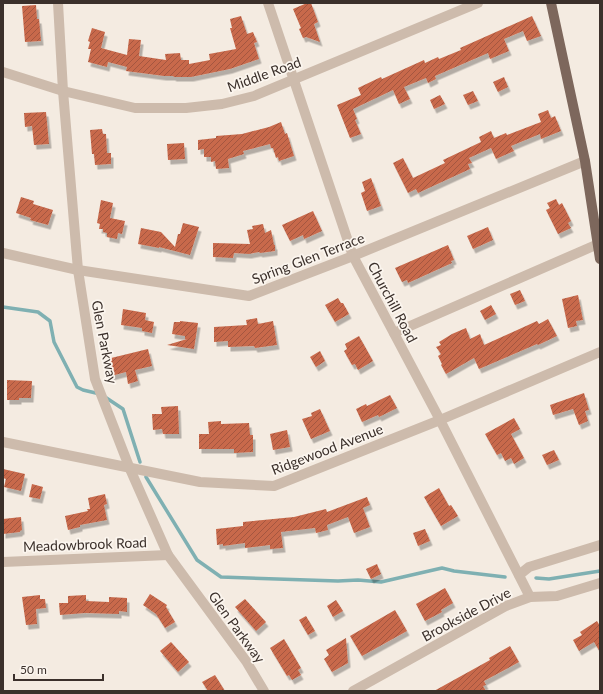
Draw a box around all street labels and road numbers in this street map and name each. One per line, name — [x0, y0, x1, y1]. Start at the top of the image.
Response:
street label: Middle Road — [225, 53, 303, 95]
street label: Spring Glen Terrace — [249, 229, 367, 287]
street label: Churchill Road — [365, 259, 421, 345]
street label: Glen Parkway — [89, 299, 122, 386]
street label: Ridgewood Avenue — [269, 420, 385, 478]
street label: Meadowbrook Road — [23, 533, 147, 555]
street label: Brookside Drive — [419, 583, 513, 645]
street label: Glen Parkway — [205, 588, 269, 667]

